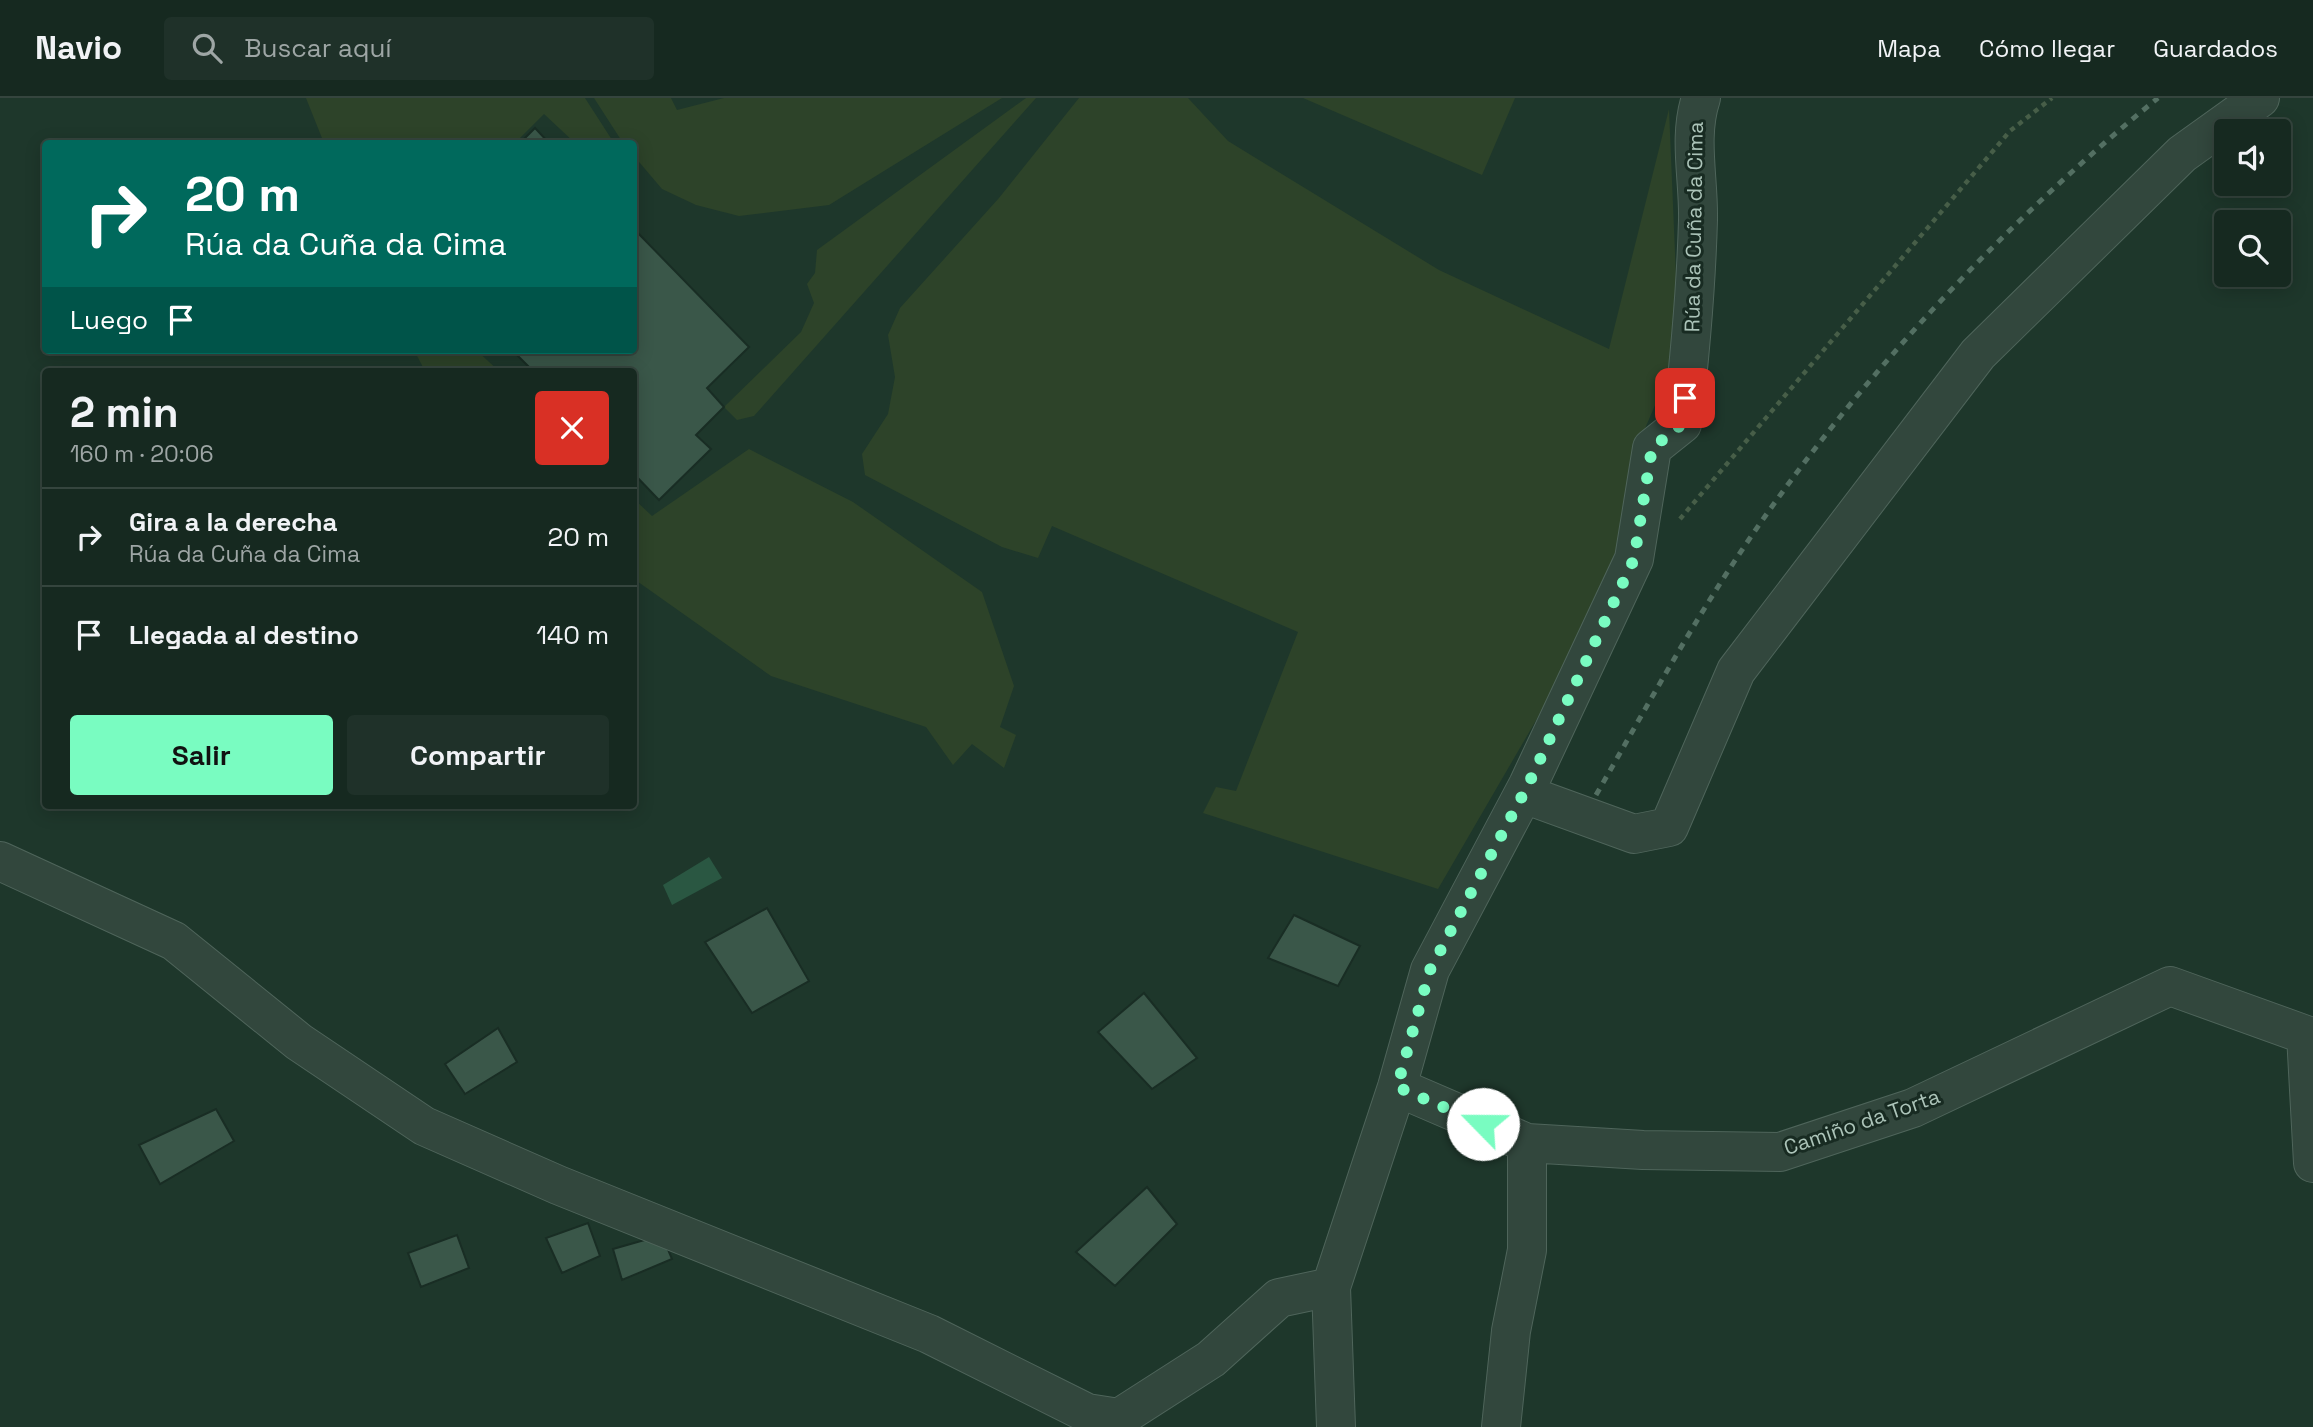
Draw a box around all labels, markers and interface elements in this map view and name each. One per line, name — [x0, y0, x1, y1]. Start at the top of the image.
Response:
search box — [164, 17, 654, 80]
text: Navio — [35, 27, 122, 69]
icon: search — [188, 29, 226, 67]
text: Buscar aquí — [244, 31, 392, 65]
text: Mapa — [1877, 33, 1941, 64]
text: Cómo llegar — [1979, 33, 2115, 64]
text: Guardados — [2153, 33, 2278, 64]
map controls — [2214, 119, 2291, 287]
button: sound — [2214, 119, 2291, 196]
street label: Rúa da Cuña da Cima — [1678, 121, 1709, 333]
text: 20 m — [185, 163, 300, 225]
icon: right — [70, 168, 161, 259]
button: search — [2214, 210, 2291, 287]
text: Rúa da Cuña da Cima — [185, 224, 507, 264]
icon: arrive — [162, 301, 200, 339]
text: Luego — [70, 303, 148, 337]
pin — [1655, 368, 1715, 428]
icon: arrive — [1666, 379, 1704, 417]
text: 2 min — [70, 386, 179, 439]
button: close — [535, 391, 609, 465]
text: 160 m · 20:06 — [70, 439, 214, 469]
text: Gira a la derecha — [129, 505, 338, 539]
icon: right — [70, 518, 108, 556]
text: 20 m — [548, 520, 609, 554]
text: Rúa da Cuña da Cima — [129, 539, 360, 569]
icon: arrive — [70, 616, 108, 654]
text: Llegada al destino — [129, 618, 359, 652]
text: 140 m — [536, 618, 609, 652]
button: Salir — [70, 715, 333, 795]
button: Compartir — [347, 715, 609, 795]
street label: Camiño da Torta — [1780, 1082, 1943, 1161]
position arrow — [1446, 1087, 1520, 1161]

